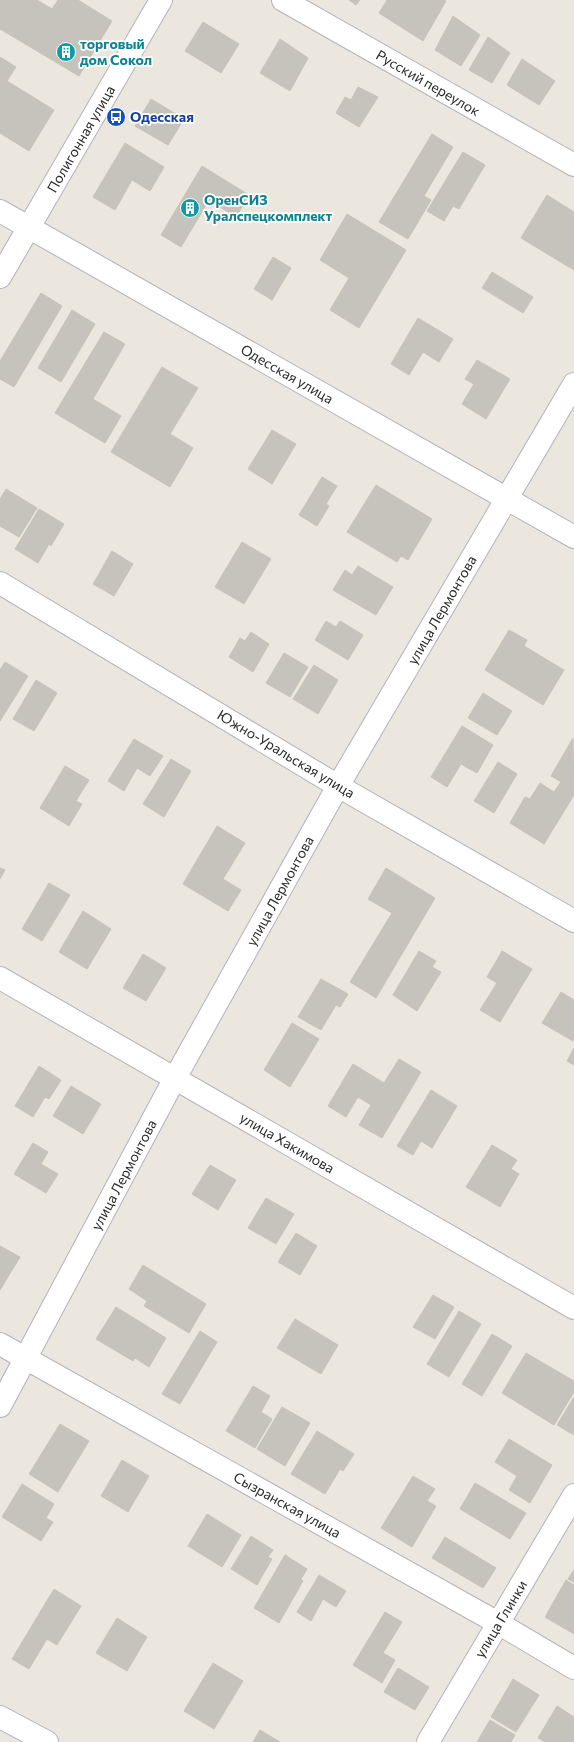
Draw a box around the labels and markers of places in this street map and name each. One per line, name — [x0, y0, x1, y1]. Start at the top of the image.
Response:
place label: торговый дом Сокол — [80, 35, 152, 68]
building icon: торговый дом Сокол — [55, 41, 77, 63]
bus stop icon: Одесская — [105, 106, 127, 128]
place label: Одесская — [130, 108, 194, 125]
place label: ОренСИЗ Уралспецкомплект — [204, 191, 333, 224]
building icon: ОренСИЗ Уралспецкомплект — [179, 197, 201, 219]

